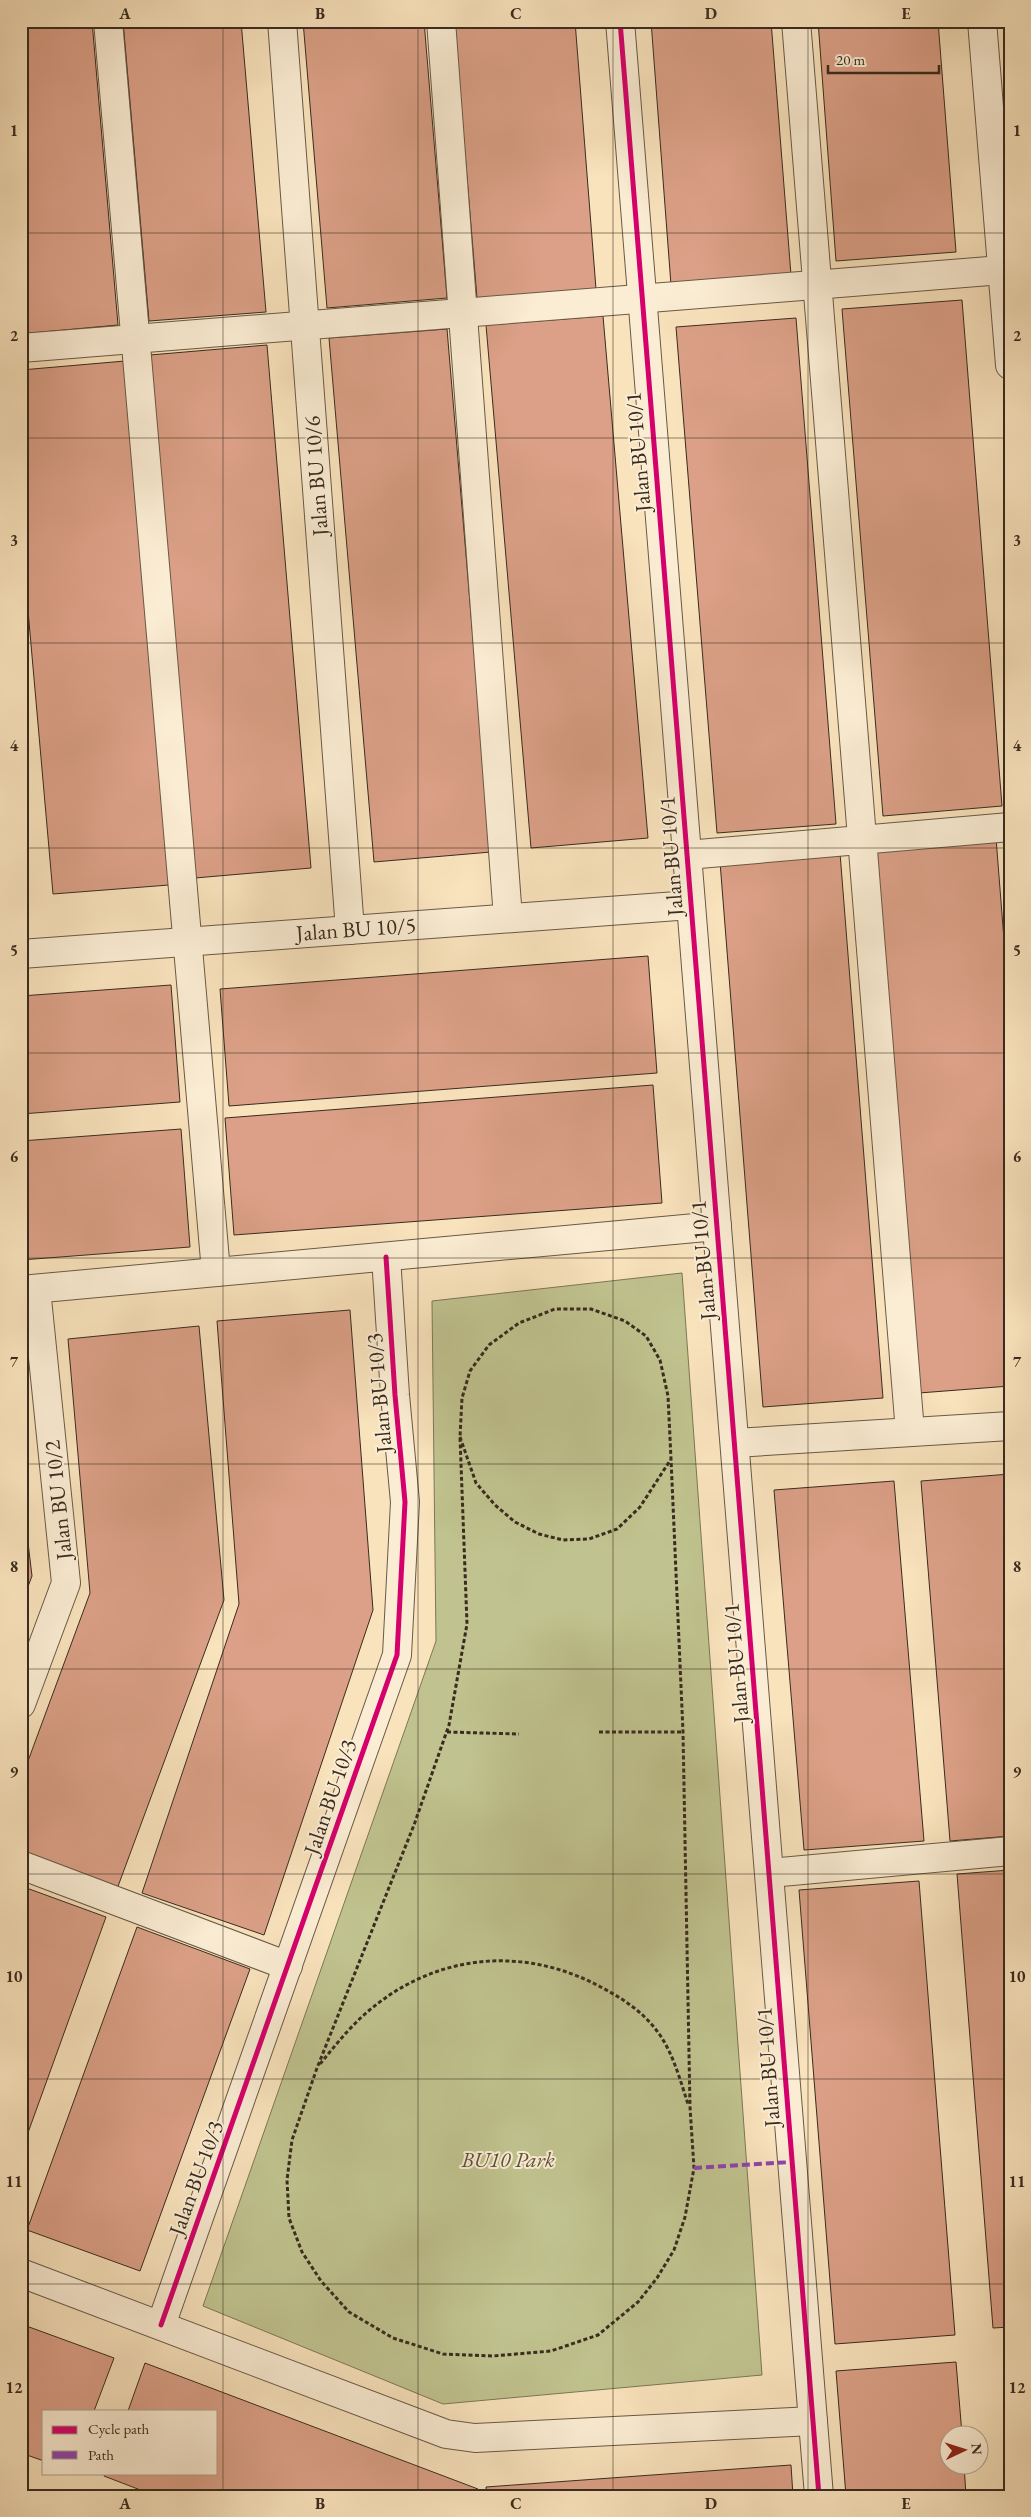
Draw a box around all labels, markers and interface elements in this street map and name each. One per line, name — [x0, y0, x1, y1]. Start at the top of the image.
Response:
text: A — [118, 3, 131, 24]
text: B — [315, 3, 325, 24]
text: C — [510, 3, 522, 24]
text: D — [705, 3, 717, 24]
text: E — [901, 3, 911, 24]
scale bar — [828, 42, 940, 74]
text: 20 m — [836, 50, 865, 69]
text: 1 — [10, 120, 18, 141]
text: 1 — [1013, 120, 1021, 141]
text: 2 — [10, 325, 19, 346]
text: 2 — [1013, 325, 1022, 346]
street label: Jalan BU 10/1 — [618, 391, 658, 515]
street label: Jalan BU 10/6 — [297, 415, 335, 539]
text: 3 — [10, 530, 18, 551]
text: 3 — [1013, 530, 1021, 551]
text: 4 — [10, 735, 19, 756]
text: 4 — [1013, 735, 1022, 756]
street label: Jalan BU 10/1 — [652, 795, 690, 919]
street label: Jalan BU 10/5 — [293, 910, 417, 948]
text: 5 — [10, 940, 18, 961]
text: 5 — [1013, 940, 1021, 961]
text: 6 — [10, 1146, 19, 1167]
text: 6 — [1013, 1146, 1022, 1167]
street label: Jalan BU 10/1 — [683, 1199, 723, 1323]
street label: Jalan BU 10/3 — [359, 1332, 399, 1456]
text: 7 — [10, 1351, 19, 1372]
text: 7 — [1013, 1351, 1022, 1372]
street label: Jalan BU 10/2 — [37, 1438, 79, 1563]
text: 8 — [10, 1556, 18, 1577]
text: 8 — [1013, 1556, 1021, 1577]
street label: Jalan BU 10/1 — [716, 1602, 756, 1726]
street label: Jalan BU 10/3 — [296, 1735, 363, 1861]
text: 9 — [10, 1761, 19, 1782]
text: 9 — [1013, 1761, 1022, 1782]
text: 10 — [6, 1966, 23, 1987]
text: 10 — [1009, 1966, 1026, 1987]
street label: Jalan BU 10/1 — [749, 2006, 787, 2130]
street label: Jalan BU 10/3 — [161, 2116, 230, 2241]
park label: BU10 Park — [460, 2145, 555, 2174]
text: 11 — [6, 2171, 22, 2192]
text: 11 — [1009, 2171, 1025, 2192]
text: 12 — [6, 2377, 23, 2398]
text: 12 — [1009, 2377, 1026, 2398]
legend — [42, 2410, 218, 2474]
text: Cycle path — [88, 2419, 150, 2438]
north arrow — [938, 2424, 988, 2474]
text: N — [968, 2443, 986, 2456]
text: Path — [88, 2445, 114, 2464]
text: A — [118, 2493, 131, 2514]
text: B — [315, 2493, 325, 2514]
text: C — [510, 2493, 522, 2514]
text: D — [705, 2493, 717, 2514]
text: E — [901, 2493, 911, 2514]

